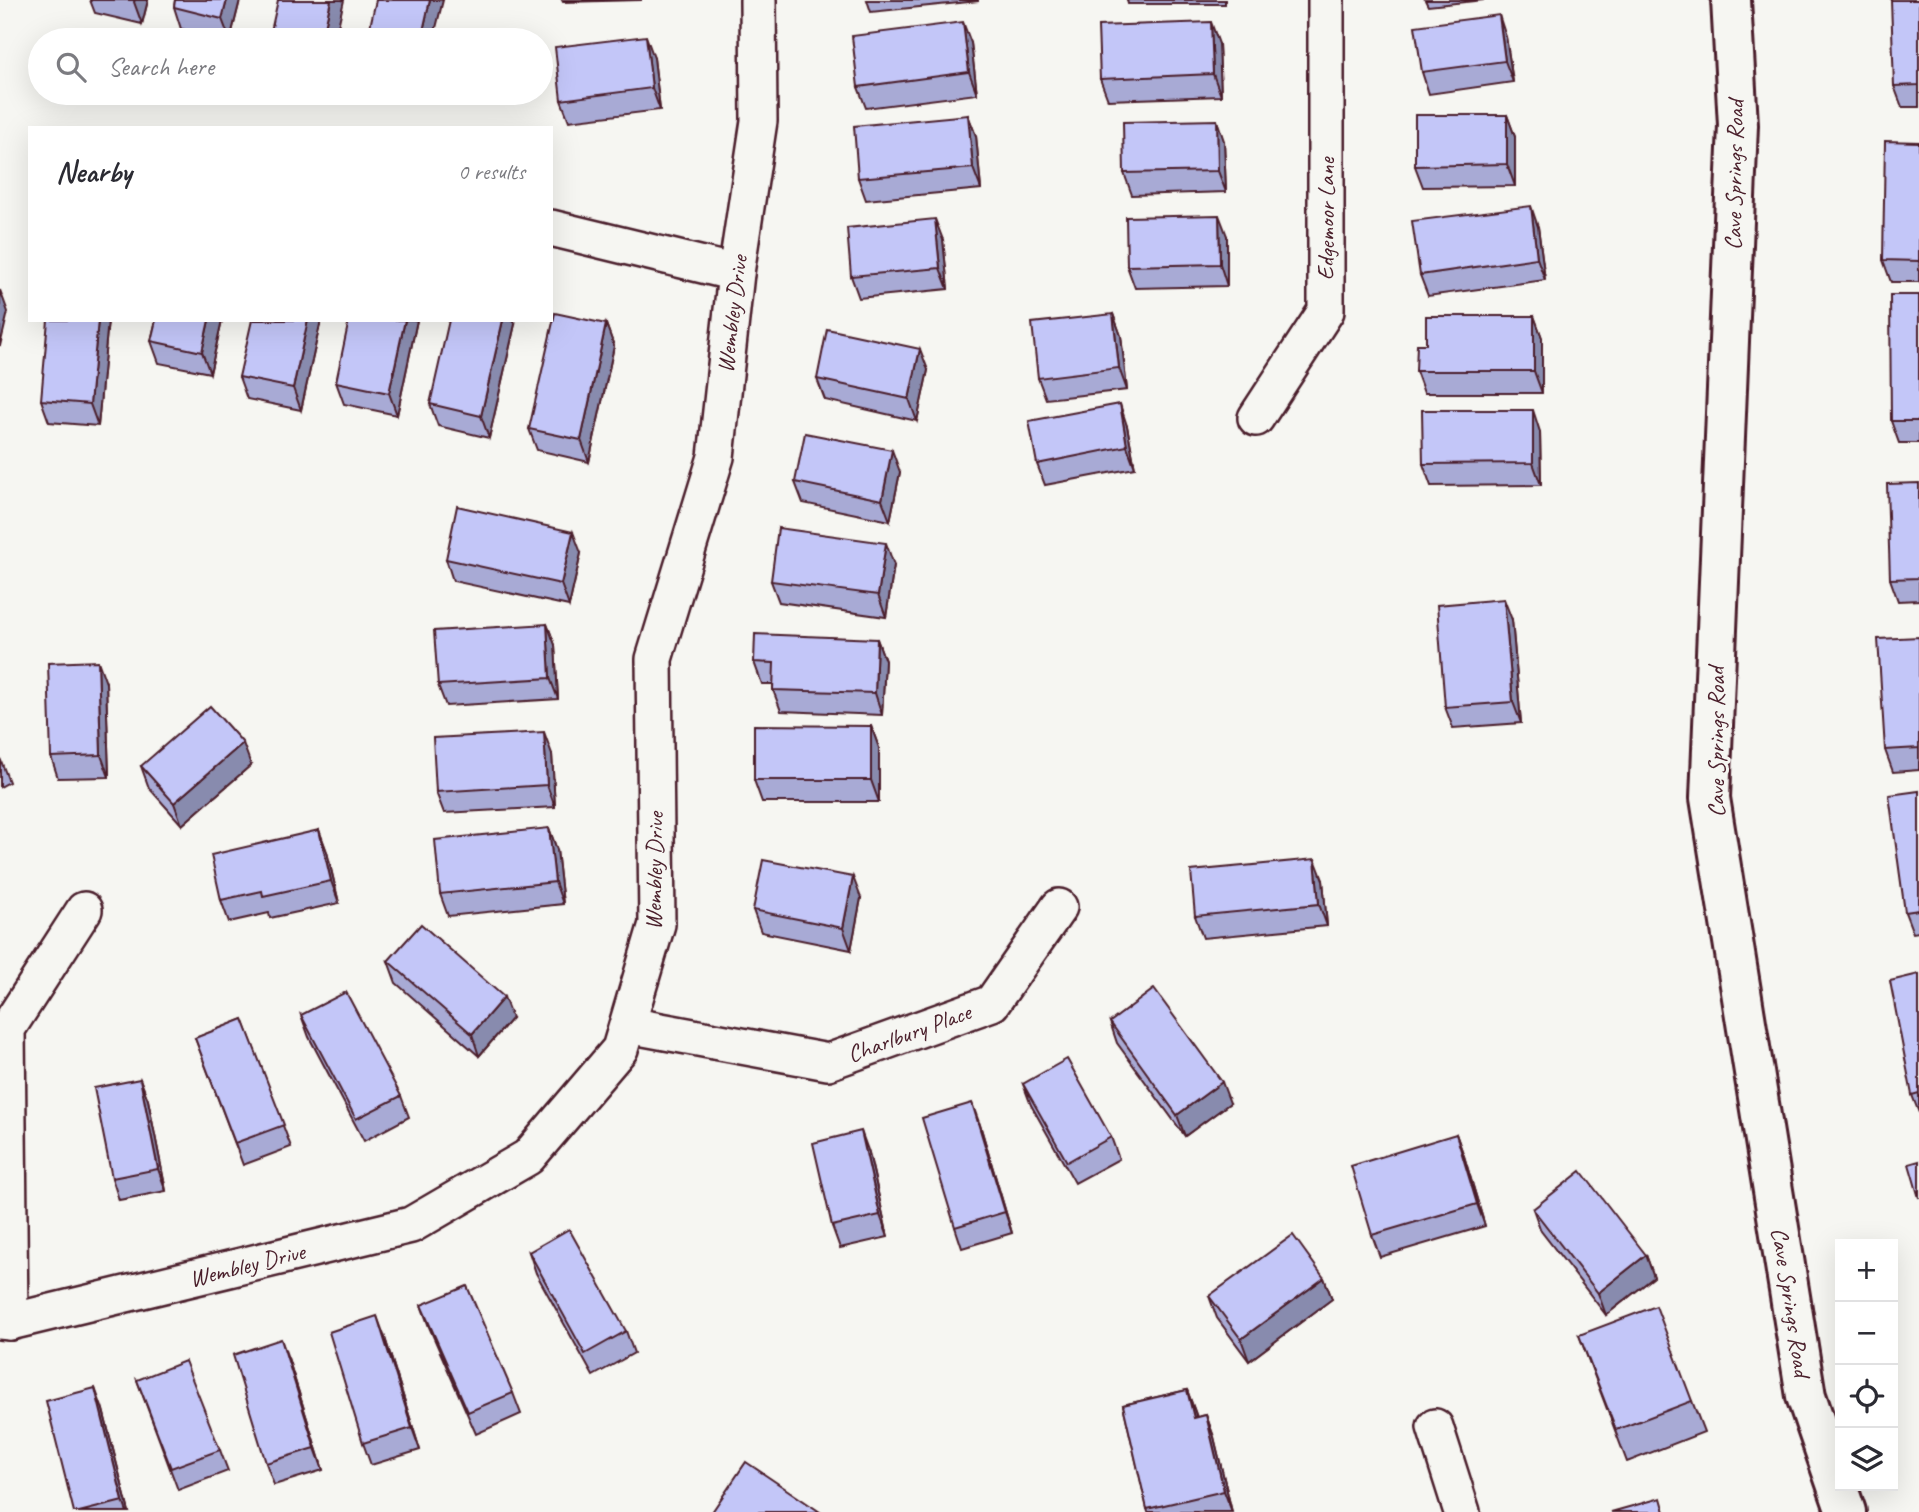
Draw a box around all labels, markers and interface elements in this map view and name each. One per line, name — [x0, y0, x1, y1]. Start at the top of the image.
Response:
search box — [28, 28, 553, 105]
icon: search — [52, 48, 90, 86]
text: Search here — [108, 50, 214, 83]
street label: Cave Springs Road — [1718, 96, 1750, 250]
text: Nearby — [56, 153, 132, 191]
street label: Edgemoor Lane — [1311, 156, 1341, 280]
text: 0 results — [458, 157, 525, 186]
street label: Wembley Drive — [710, 252, 754, 374]
street label: Cave Springs Road — [1701, 663, 1731, 817]
street label: Wembley Drive — [638, 810, 670, 930]
street label: Charlbury Place — [843, 996, 977, 1069]
street label: Cave Springs Road — [1764, 1225, 1818, 1382]
street label: Wembley Drive — [186, 1236, 310, 1294]
map controls — [1835, 1239, 1898, 1491]
button: + — [1835, 1239, 1898, 1302]
button: − — [1835, 1302, 1898, 1365]
button: locate — [1835, 1365, 1898, 1428]
button: layers — [1835, 1428, 1898, 1491]

